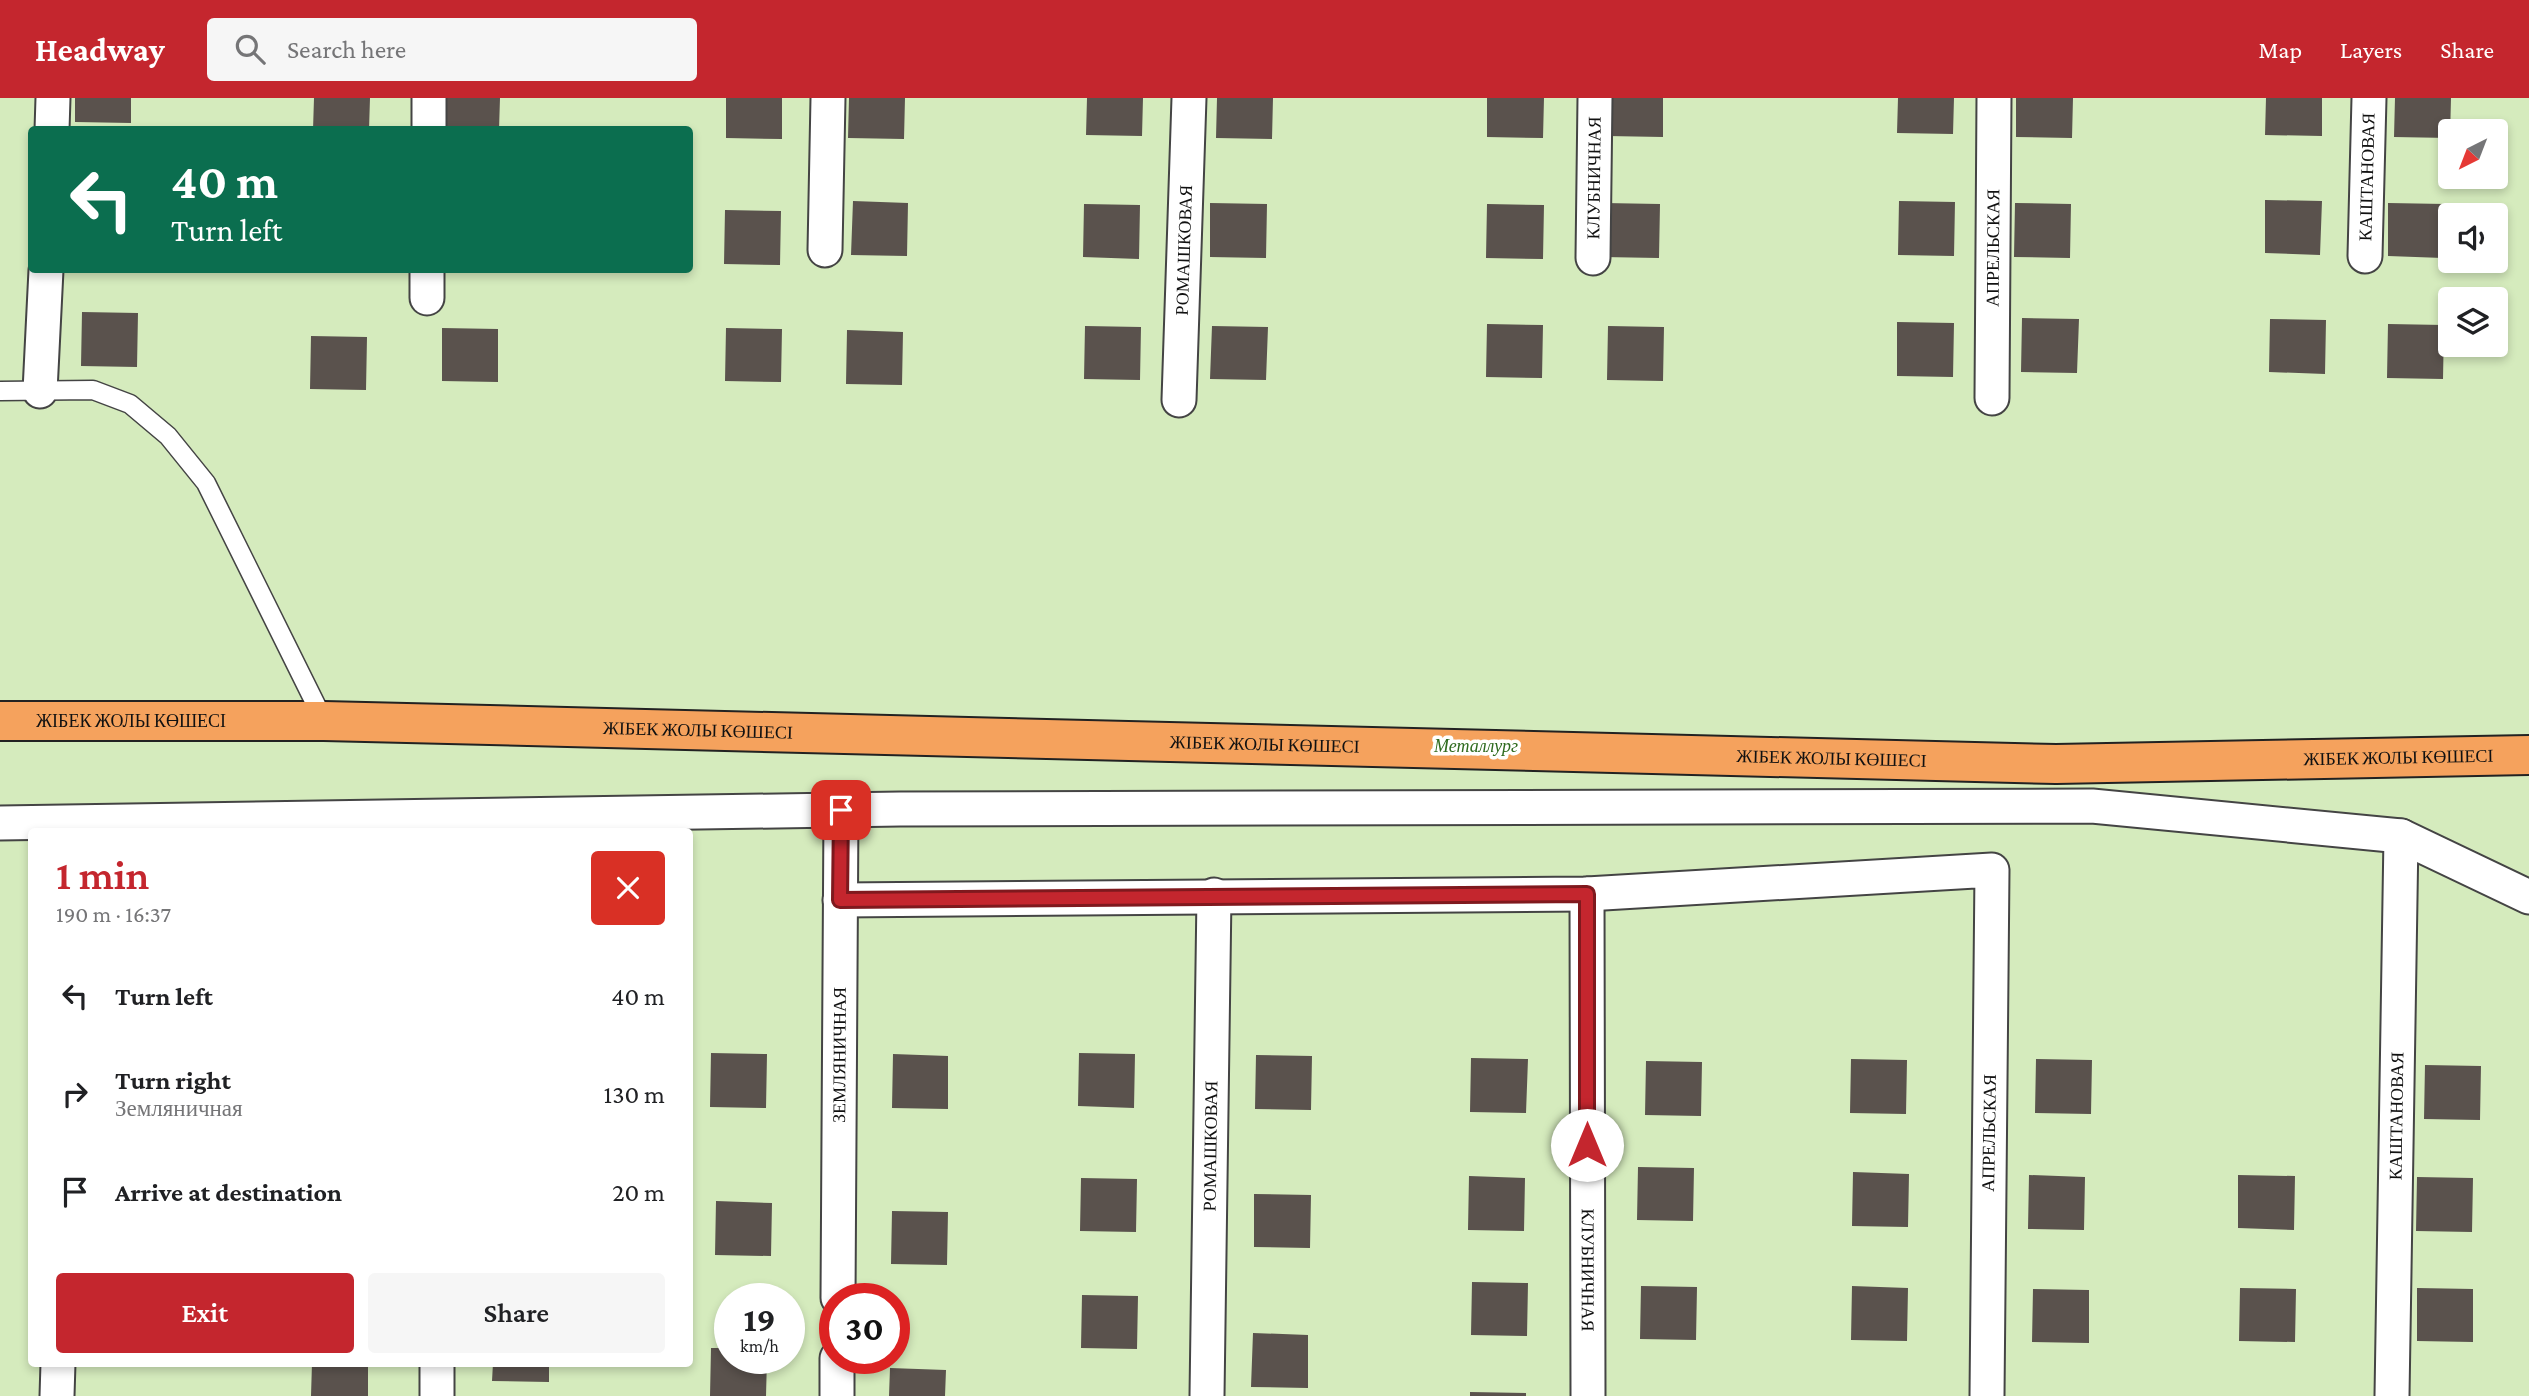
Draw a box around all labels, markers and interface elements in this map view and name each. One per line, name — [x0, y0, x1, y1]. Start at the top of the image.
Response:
search box — [207, 18, 697, 81]
icon: search — [231, 30, 269, 68]
text: Headway — [35, 31, 165, 68]
text: Search here — [287, 35, 406, 64]
text: Map — [2258, 36, 2302, 63]
text: Layers — [2340, 36, 2402, 63]
text: Share — [2440, 36, 2494, 63]
street label: КАШТАНОВАЯ — [2355, 113, 2379, 241]
street label: КЛУБНИЧНАЯ — [1583, 116, 1605, 240]
north arrow — [2438, 119, 2508, 189]
map controls — [2438, 119, 2508, 357]
icon: left — [56, 154, 147, 245]
text: 40 m — [171, 154, 278, 209]
street label: РОМАШКОВАЯ — [1172, 184, 1196, 316]
street label: АПРЕЛЬСКАЯ — [1983, 189, 2003, 307]
button: sound — [2438, 203, 2508, 273]
text: Turn left — [171, 212, 282, 248]
button: layers — [2438, 287, 2508, 357]
street label: ЖІБЕК ЖОЛЫ КӨШЕСІ — [36, 711, 226, 731]
street label: ЖІБЕК ЖОЛЫ КӨШЕСІ — [603, 718, 793, 743]
street label: ЖІБЕК ЖОЛЫ КӨШЕСІ — [1169, 732, 1360, 757]
park label: Металлург — [1433, 736, 1518, 756]
street label: ЖІБЕК ЖОЛЫ КӨШЕСІ — [1736, 746, 1927, 771]
street label: ЖІБЕК ЖОЛЫ КӨШЕСІ — [2303, 746, 2494, 769]
pin — [811, 780, 871, 840]
icon: arrive — [822, 791, 860, 829]
text: 1 min — [56, 851, 149, 898]
button: close — [591, 851, 665, 925]
text: 190 m · 16:37 — [56, 901, 171, 927]
icon: left — [56, 977, 94, 1015]
text: Turn left — [115, 982, 213, 1011]
text: 40 m — [611, 982, 665, 1011]
street label: ЗЕМЛЯНИЧНАЯ — [829, 987, 850, 1123]
street label: КАШТАНОВАЯ — [2385, 1052, 2408, 1180]
text: Turn right — [115, 1066, 231, 1095]
street label: АПРЕЛЬСКАЯ — [1978, 1074, 2000, 1192]
icon: right — [56, 1075, 94, 1113]
text: 130 m — [604, 1080, 665, 1109]
street label: РОМАШКОВАЯ — [1200, 1080, 1221, 1212]
text: Земляничная — [115, 1095, 243, 1121]
position arrow — [1550, 1108, 1624, 1182]
icon: arrive — [56, 1173, 94, 1211]
text: Arrive at destination — [115, 1178, 342, 1207]
text: 20 m — [612, 1178, 665, 1207]
street label: КЛУБНИЧНАЯ — [1578, 1208, 1598, 1332]
button: Exit — [56, 1273, 354, 1353]
button: Share — [368, 1273, 665, 1353]
speed limit sign: 30 — [819, 1283, 910, 1374]
text: 19 — [743, 1300, 776, 1339]
text: km/h — [740, 1336, 779, 1356]

